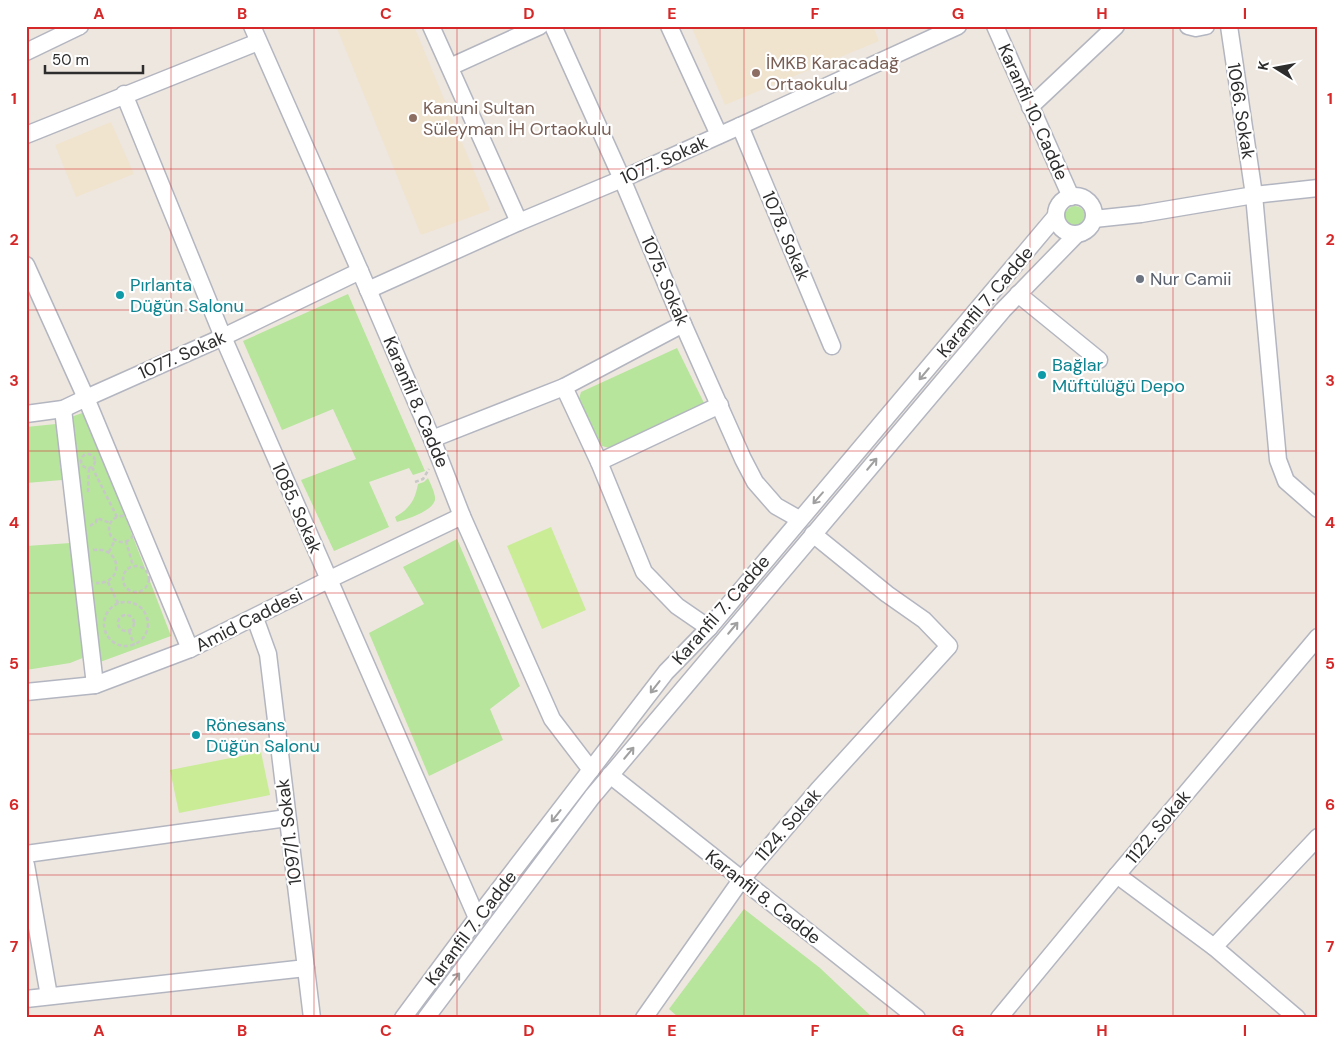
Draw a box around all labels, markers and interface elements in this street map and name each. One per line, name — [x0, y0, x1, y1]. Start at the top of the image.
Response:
text: A — [93, 3, 105, 24]
text: B — [237, 3, 247, 24]
text: C — [380, 3, 392, 24]
text: D — [523, 3, 535, 24]
text: E — [667, 3, 677, 24]
text: F — [811, 3, 820, 24]
text: G — [952, 3, 964, 24]
text: H — [1096, 3, 1108, 24]
text: I — [1243, 3, 1247, 24]
street label: Karanfil 10. Cadde — [992, 40, 1074, 184]
scale bar — [45, 42, 142, 74]
north arrow — [1252, 42, 1302, 92]
text: 50 m — [52, 50, 89, 70]
place label: İMKB Karacadağ Ortaokulu — [766, 51, 899, 96]
text: K — [1254, 59, 1273, 72]
street label: 1066. Sokak — [1222, 61, 1260, 161]
marker: İMKB Karacadağ Ortaokulu — [750, 67, 762, 79]
text: 1 — [11, 88, 17, 109]
text: 1 — [1327, 88, 1333, 109]
place label: Kanuni Sultan Süleyman İH Ortaokulu — [423, 96, 612, 141]
marker: Kanuni Sultan Süleyman İH Ortaokulu — [407, 112, 419, 124]
street label: 1077. Sokak — [617, 130, 711, 190]
street label: 1078. Sokak — [756, 187, 816, 285]
text: 2 — [9, 229, 19, 250]
text: 2 — [1325, 229, 1335, 250]
street label: 1075. Sokak — [635, 233, 695, 329]
street label: Karanfil 7. Cadde — [931, 241, 1039, 363]
place label: Nur Camii — [1150, 267, 1232, 291]
place label: Pırlanta Düğün Salonu — [130, 273, 244, 318]
marker: Nur Camii — [1134, 273, 1146, 285]
marker: Pırlanta Düğün Salonu — [114, 289, 126, 301]
street label: 1077. Sokak — [135, 325, 229, 385]
street label: Karanfil 8. Cadde — [378, 333, 454, 471]
place label: Bağlar Müftülüğü Depo — [1052, 353, 1185, 398]
one-way arrow — [918, 368, 930, 381]
marker: Bağlar Müftülüğü Depo — [1036, 369, 1048, 381]
text: 3 — [9, 370, 19, 391]
text: 3 — [1325, 370, 1335, 391]
one-way arrow — [866, 458, 878, 471]
street label: 1085. Sokak — [266, 459, 328, 557]
one-way arrow — [813, 491, 824, 504]
text: 4 — [9, 512, 19, 533]
text: 4 — [1325, 512, 1335, 533]
street label: Karanfil 7. Cadde — [667, 550, 775, 670]
street label: Amid Caddesi — [191, 583, 307, 657]
one-way arrow — [727, 622, 739, 635]
text: 5 — [9, 653, 19, 674]
text: 5 — [1325, 653, 1335, 674]
one-way arrow — [650, 680, 660, 694]
place label: Rönesans Düğün Salonu — [206, 713, 320, 758]
marker: Rönesans Düğün Salonu — [190, 729, 202, 741]
one-way arrow — [623, 747, 634, 760]
street label: 1097/1. Sokak — [271, 778, 307, 886]
street label: 1124. Sokak — [750, 783, 826, 867]
street label: 1122. Sokak — [1120, 785, 1196, 869]
text: 6 — [9, 794, 19, 815]
text: 6 — [1325, 794, 1335, 815]
one-way arrow — [551, 809, 561, 823]
street label: Karanfil 8. Cadde — [700, 844, 826, 950]
street label: Karanfil 7. Cadde — [420, 866, 522, 990]
text: 7 — [10, 936, 19, 957]
text: 7 — [1326, 936, 1335, 957]
one-way arrow — [450, 972, 460, 986]
text: A — [93, 1020, 105, 1041]
text: B — [237, 1020, 247, 1041]
text: C — [380, 1020, 392, 1041]
text: D — [523, 1020, 535, 1041]
text: E — [667, 1020, 677, 1041]
text: F — [811, 1020, 820, 1041]
text: G — [952, 1020, 964, 1041]
text: H — [1096, 1020, 1108, 1041]
text: I — [1243, 1020, 1247, 1041]

